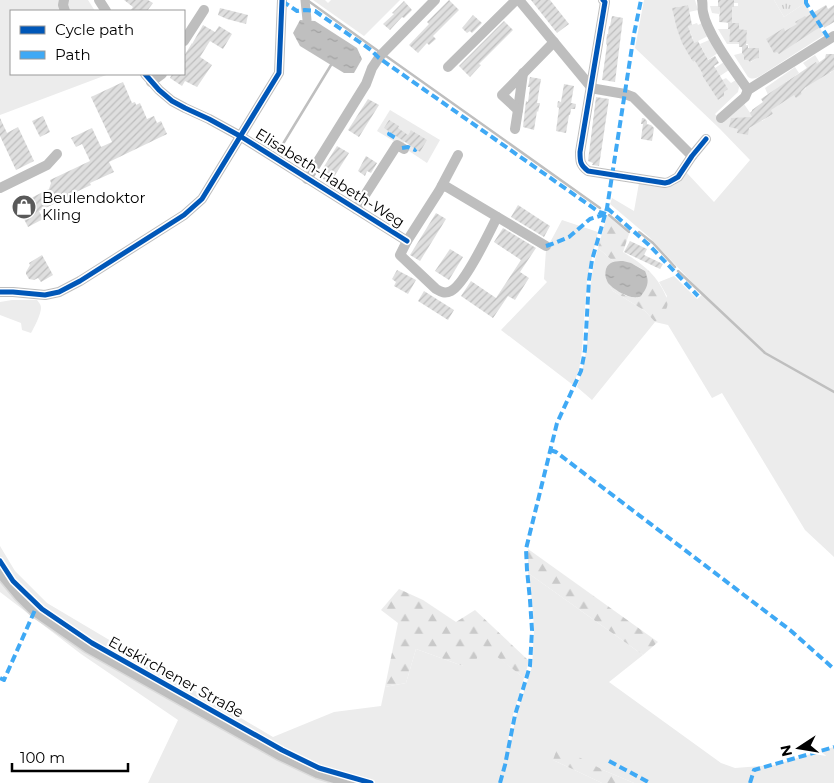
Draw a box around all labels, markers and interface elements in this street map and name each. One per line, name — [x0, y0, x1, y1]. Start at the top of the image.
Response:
legend — [10, 10, 185, 75]
text: Cycle path — [55, 20, 134, 39]
text: Path — [55, 45, 91, 64]
street label: Elisabeth-Habeth-Weg — [252, 124, 408, 231]
place label: Beulendoktor Kling — [42, 188, 145, 224]
shop icon: Beulendoktor Kling — [11, 194, 37, 220]
street label: Euskirchener Straße — [105, 632, 247, 722]
north arrow — [774, 723, 824, 773]
scale bar — [12, 740, 129, 772]
text: N — [776, 743, 796, 758]
text: 100 m — [20, 748, 65, 767]

